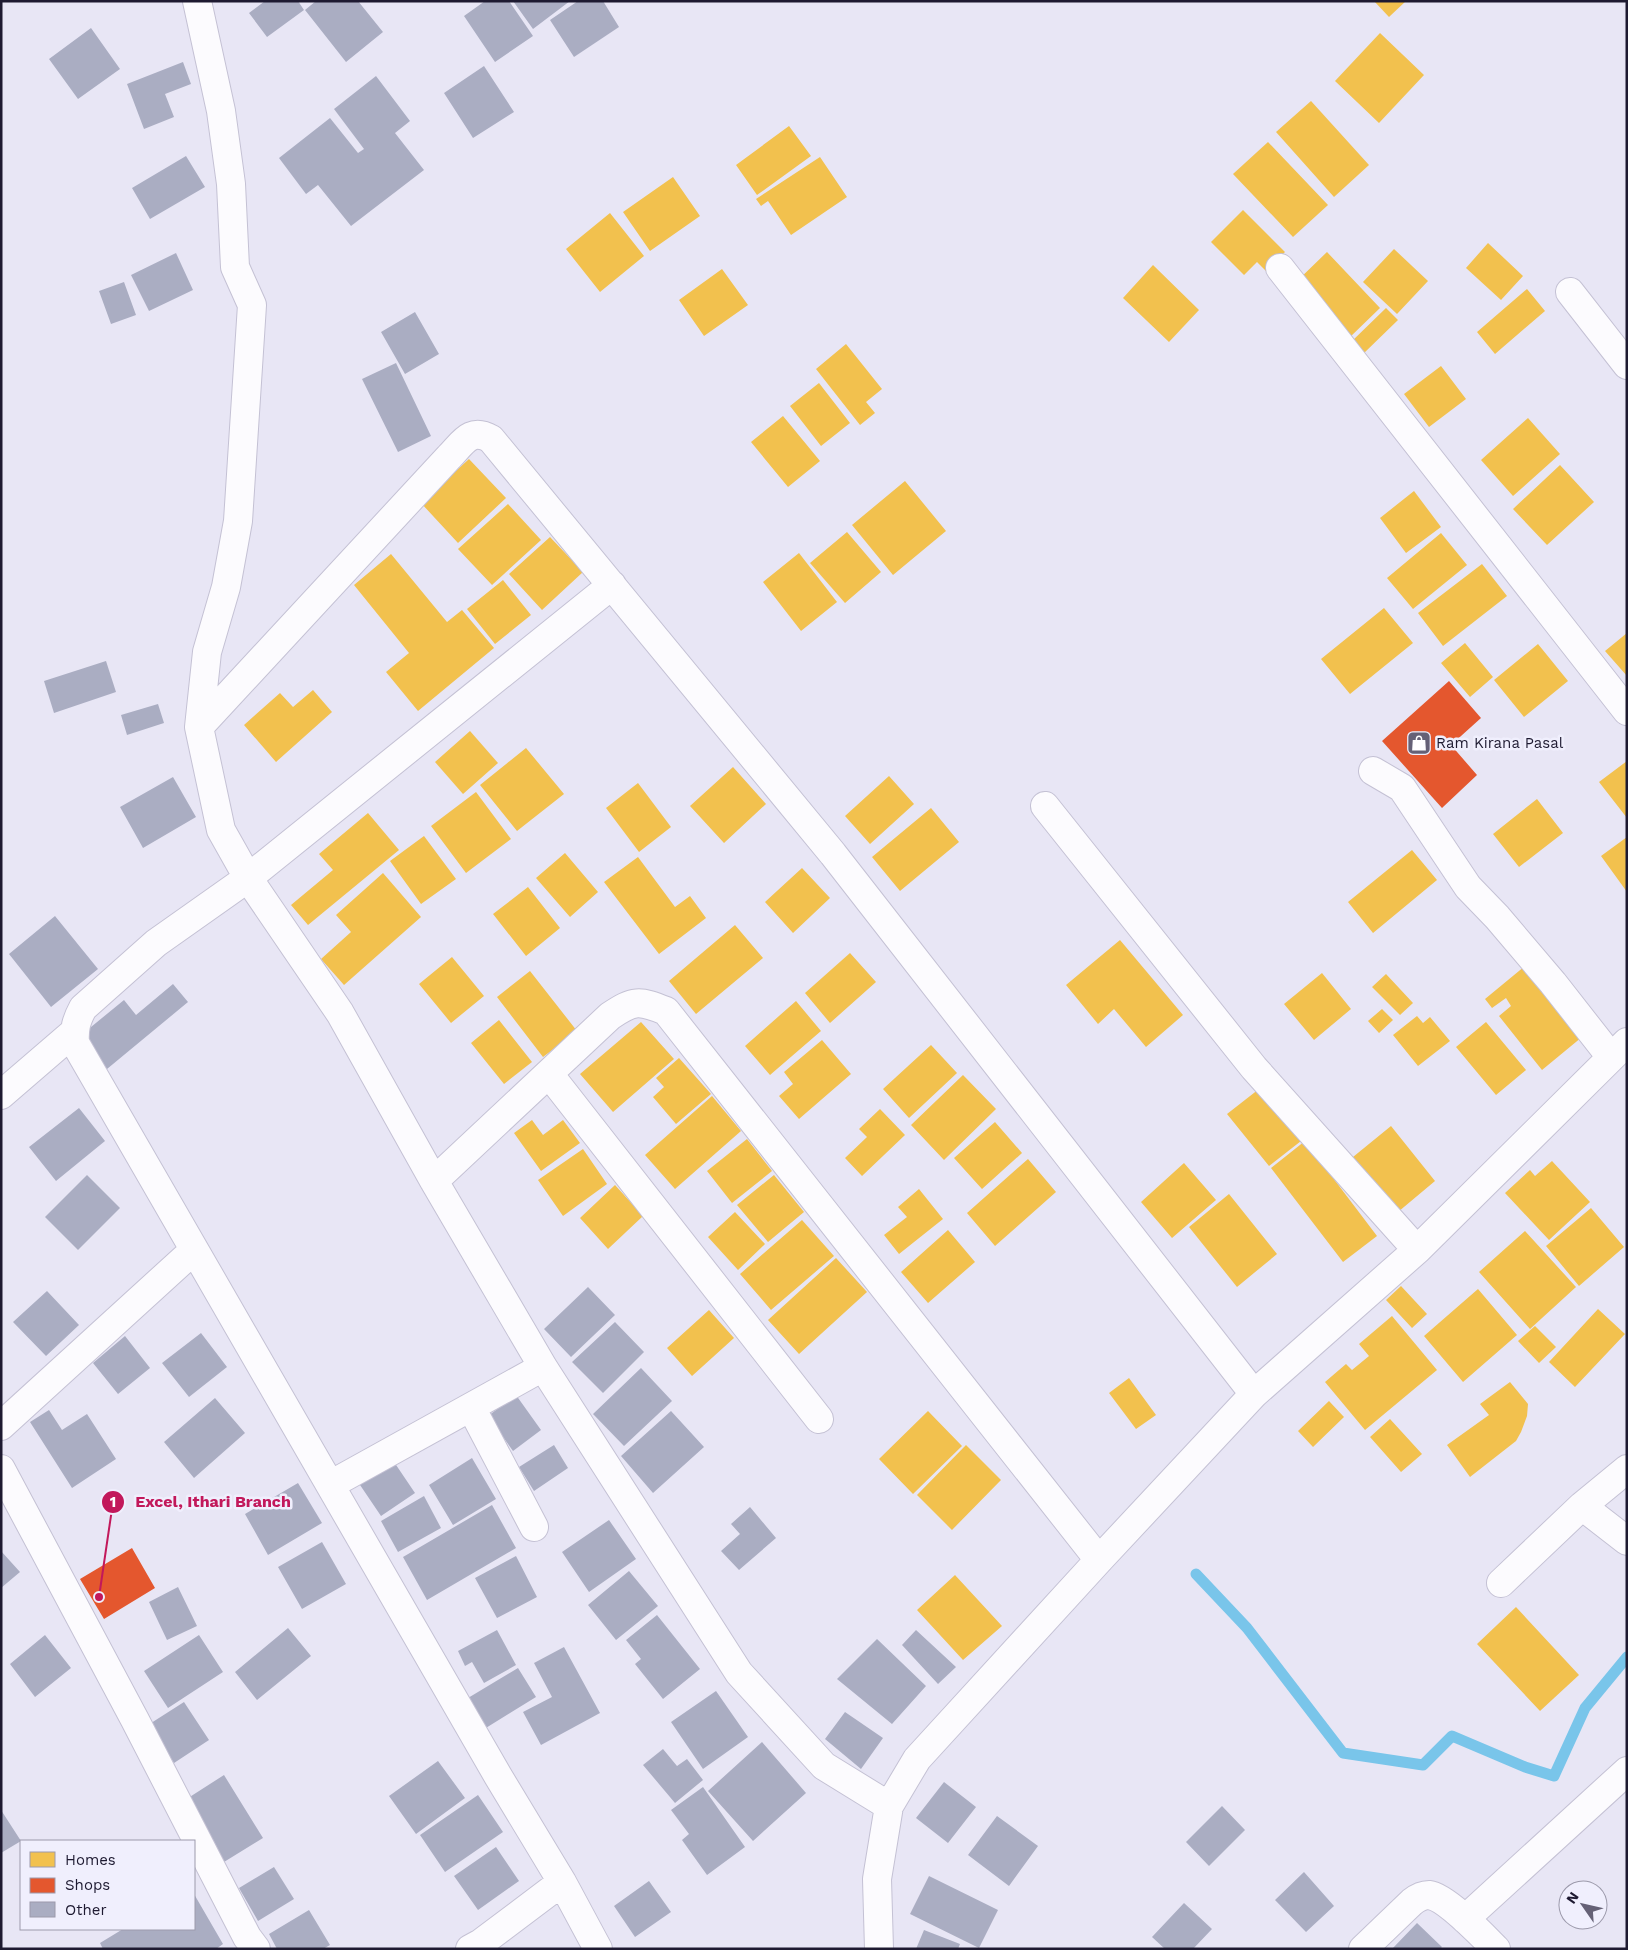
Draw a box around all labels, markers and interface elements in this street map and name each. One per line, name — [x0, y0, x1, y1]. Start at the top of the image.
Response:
shop icon: Ram Kirana Pasal — [1406, 730, 1432, 756]
place label: Ram Kirana Pasal — [1436, 734, 1564, 752]
callout: Excel, Ithari Branch — [100, 1486, 301, 1517]
text: Excel, Ithari Branch — [135, 1492, 291, 1511]
text: 1 — [110, 1493, 116, 1511]
legend — [20, 1840, 195, 1930]
text: Homes — [65, 1851, 116, 1869]
text: Shops — [65, 1876, 110, 1894]
north arrow — [1558, 1880, 1608, 1930]
text: N — [1563, 1889, 1582, 1907]
text: Other — [65, 1901, 107, 1919]

